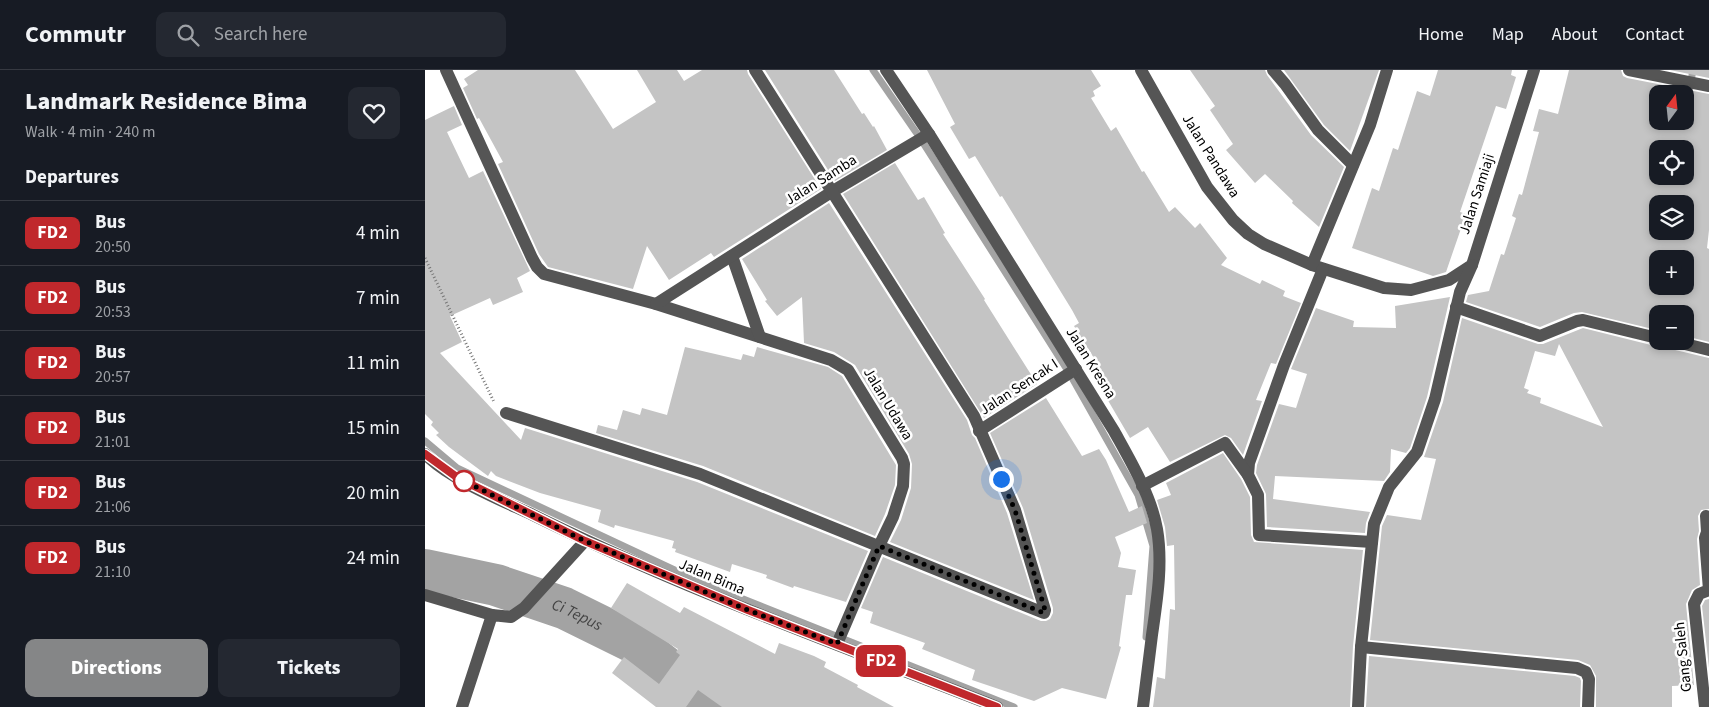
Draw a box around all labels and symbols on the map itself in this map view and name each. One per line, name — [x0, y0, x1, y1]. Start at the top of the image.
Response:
north arrow — [1649, 85, 1694, 130]
street label: Jalan Pandawa — [1177, 110, 1245, 202]
street label: Jalan Samba — [781, 150, 861, 210]
street label: Jalan Samiaji — [1454, 151, 1500, 237]
street label: Jalan Kresna — [1061, 323, 1121, 403]
street label: Jalan Sencak I — [976, 354, 1062, 420]
street label: Jalan Udawa — [858, 364, 918, 444]
your location — [989, 467, 1014, 492]
unlabelled marker — [453, 470, 475, 492]
street label: Jalan Bima — [676, 554, 748, 600]
water label: Ci Tepus — [549, 594, 607, 636]
street label: Gang Saleh — [1669, 621, 1697, 693]
line badge: FD2 — [852, 645, 910, 677]

